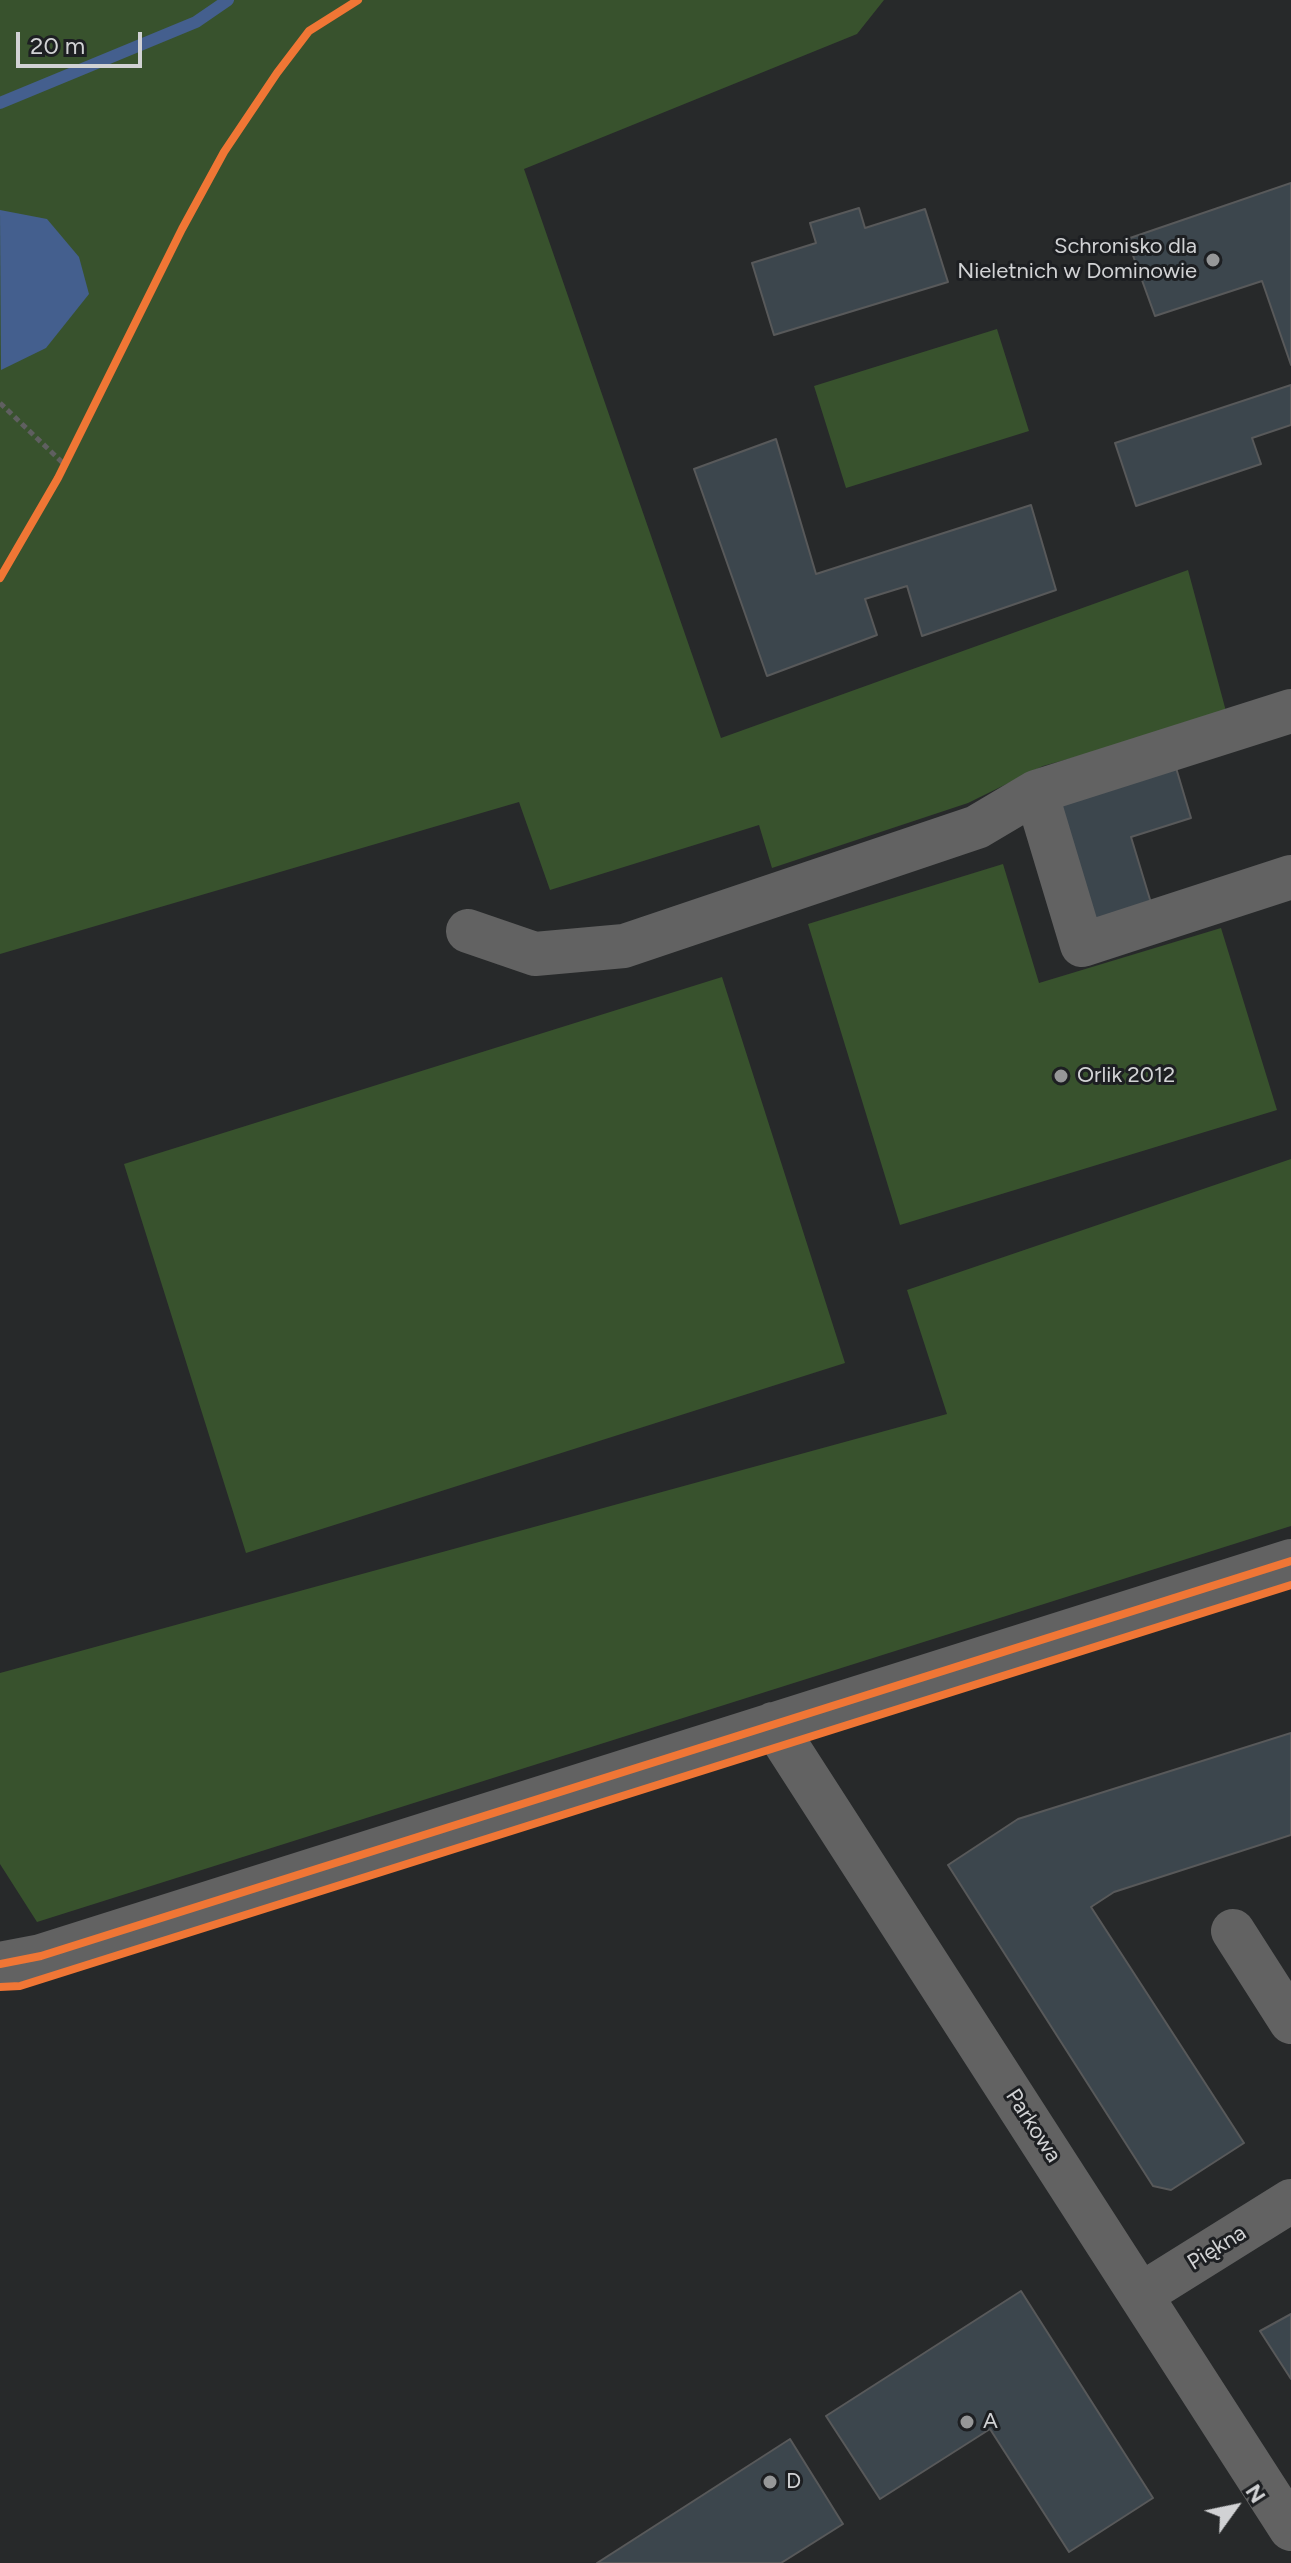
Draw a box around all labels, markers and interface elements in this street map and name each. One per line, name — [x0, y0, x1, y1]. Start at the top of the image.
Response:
scale bar — [20, 16, 146, 66]
text: 20 m — [30, 31, 85, 60]
place label: Schronisko dla Nieletnich w Dominowie — [957, 234, 1197, 286]
marker: Schronisko dla Nieletnich w Dominowie — [1204, 251, 1222, 269]
place label: Orlik 2012 — [1077, 1063, 1175, 1089]
marker: Orlik 2012 — [1052, 1067, 1070, 1085]
street label: Parkowa — [1000, 2084, 1066, 2168]
street label: Piękna — [1183, 2220, 1251, 2276]
place label: A — [983, 2409, 998, 2435]
marker: A — [958, 2413, 976, 2431]
north arrow — [1195, 2467, 1275, 2547]
place label: D — [786, 2469, 801, 2495]
marker: D — [761, 2473, 779, 2491]
text: N — [1240, 2479, 1271, 2508]

